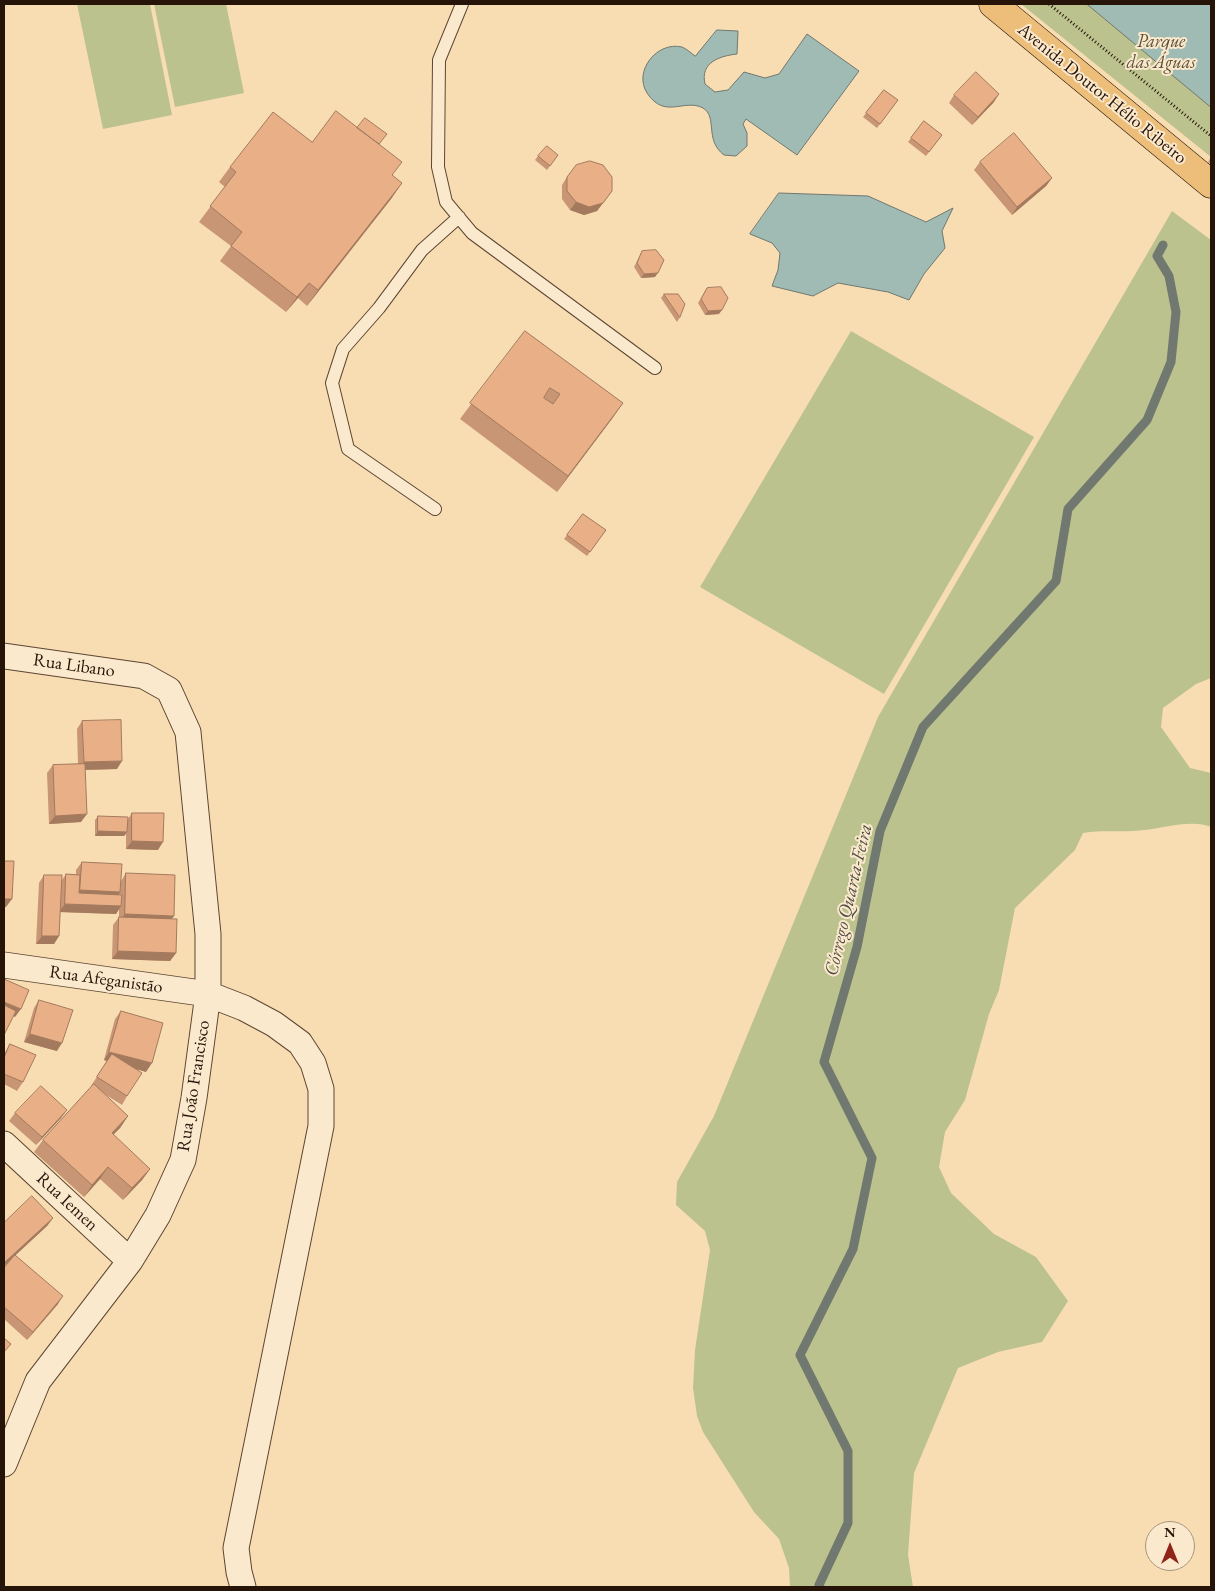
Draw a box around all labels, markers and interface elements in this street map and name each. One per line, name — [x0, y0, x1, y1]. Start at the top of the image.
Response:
street label: Avenida Doutor Hélio Ribeiro — [1013, 19, 1191, 169]
park label: Parque das Águas — [1127, 31, 1195, 74]
street label: Rua Libano — [32, 650, 116, 682]
water label: Córrego Quarta-Feira — [820, 822, 878, 978]
street label: Rua Afeganistão — [48, 961, 164, 999]
street label: Rua João Francisco — [173, 1019, 215, 1153]
street label: Rua Iemen — [32, 1168, 102, 1236]
north arrow — [1145, 1521, 1195, 1571]
text: N — [1164, 1523, 1176, 1541]

